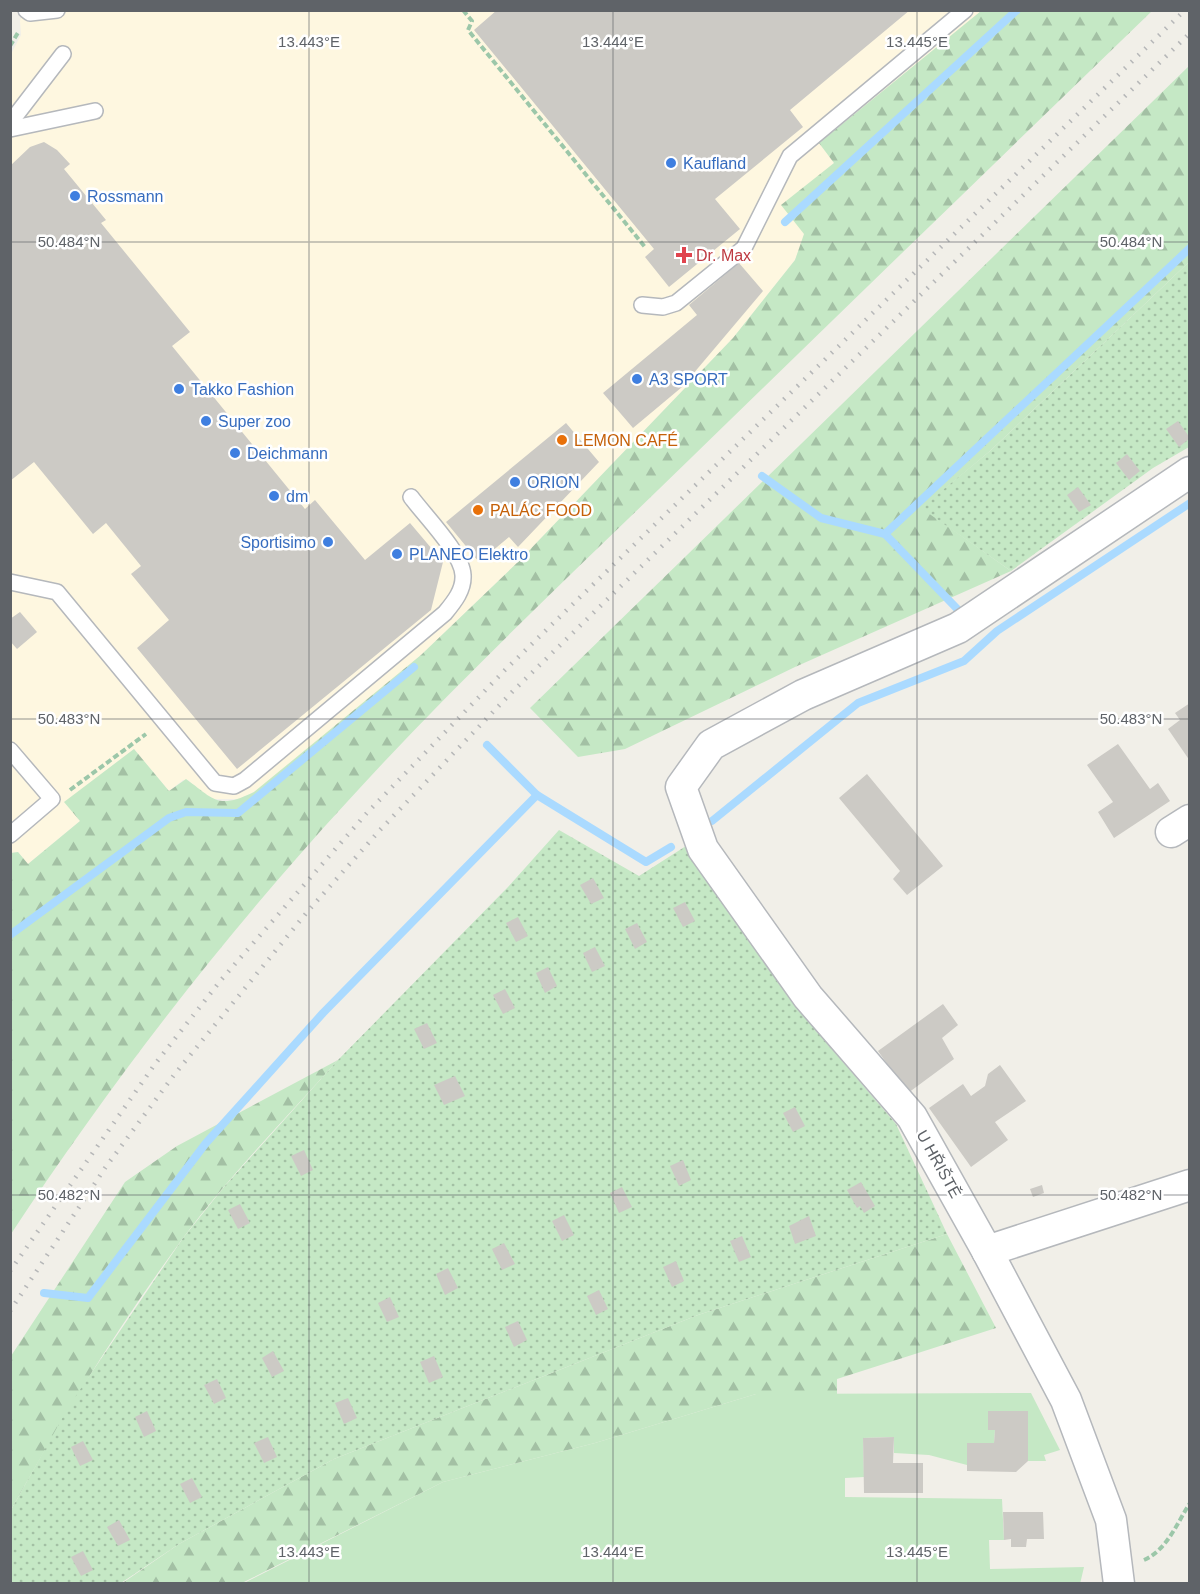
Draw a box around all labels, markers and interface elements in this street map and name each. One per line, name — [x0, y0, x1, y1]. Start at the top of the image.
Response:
text: 13.443°E — [278, 33, 340, 50]
text: 13.444°E — [582, 33, 644, 50]
text: 13.445°E — [886, 33, 948, 50]
place label: Kaufland — [683, 155, 746, 172]
marker: Kaufland — [664, 156, 678, 170]
place label: Rossmann — [87, 188, 163, 205]
marker: Rossmann — [68, 189, 82, 203]
text: 50.484°N — [38, 233, 100, 250]
text: 50.484°N — [1100, 233, 1162, 250]
place label: Dr. Max — [696, 247, 751, 264]
marker: Dr. Max — [677, 248, 691, 262]
place label: A3 SPORT — [649, 371, 728, 388]
marker: A3 SPORT — [630, 372, 644, 386]
place label: Takko Fashion — [191, 381, 294, 398]
marker: Takko Fashion — [172, 382, 186, 396]
place label: Super zoo — [218, 413, 291, 430]
marker: Super zoo — [199, 414, 213, 428]
place label: LEMON CAFÉ — [574, 431, 678, 449]
marker: LEMON CAFÉ — [555, 433, 569, 447]
place label: Deichmann — [247, 445, 328, 462]
marker: Deichmann — [228, 446, 242, 460]
place label: ORION — [527, 474, 579, 491]
marker: ORION — [508, 475, 522, 489]
place label: dm — [286, 488, 308, 505]
marker: dm — [267, 489, 281, 503]
place label: PALÁC FOOD — [490, 501, 592, 519]
marker: PALÁC FOOD — [471, 503, 485, 517]
place label: Sportisimo — [240, 534, 316, 551]
marker: Sportisimo — [321, 535, 335, 549]
place label: PLANEO Elektro — [409, 546, 528, 563]
marker: PLANEO Elektro — [390, 547, 404, 561]
text: 50.483°N — [38, 710, 100, 727]
text: 50.483°N — [1100, 710, 1162, 727]
street label: U HŘIŠTĚ — [913, 1127, 965, 1201]
text: 50.482°N — [38, 1186, 100, 1203]
text: 50.482°N — [1100, 1186, 1162, 1203]
text: 13.443°E — [278, 1543, 340, 1560]
text: 13.444°E — [582, 1543, 644, 1560]
text: 13.445°E — [886, 1543, 948, 1560]

